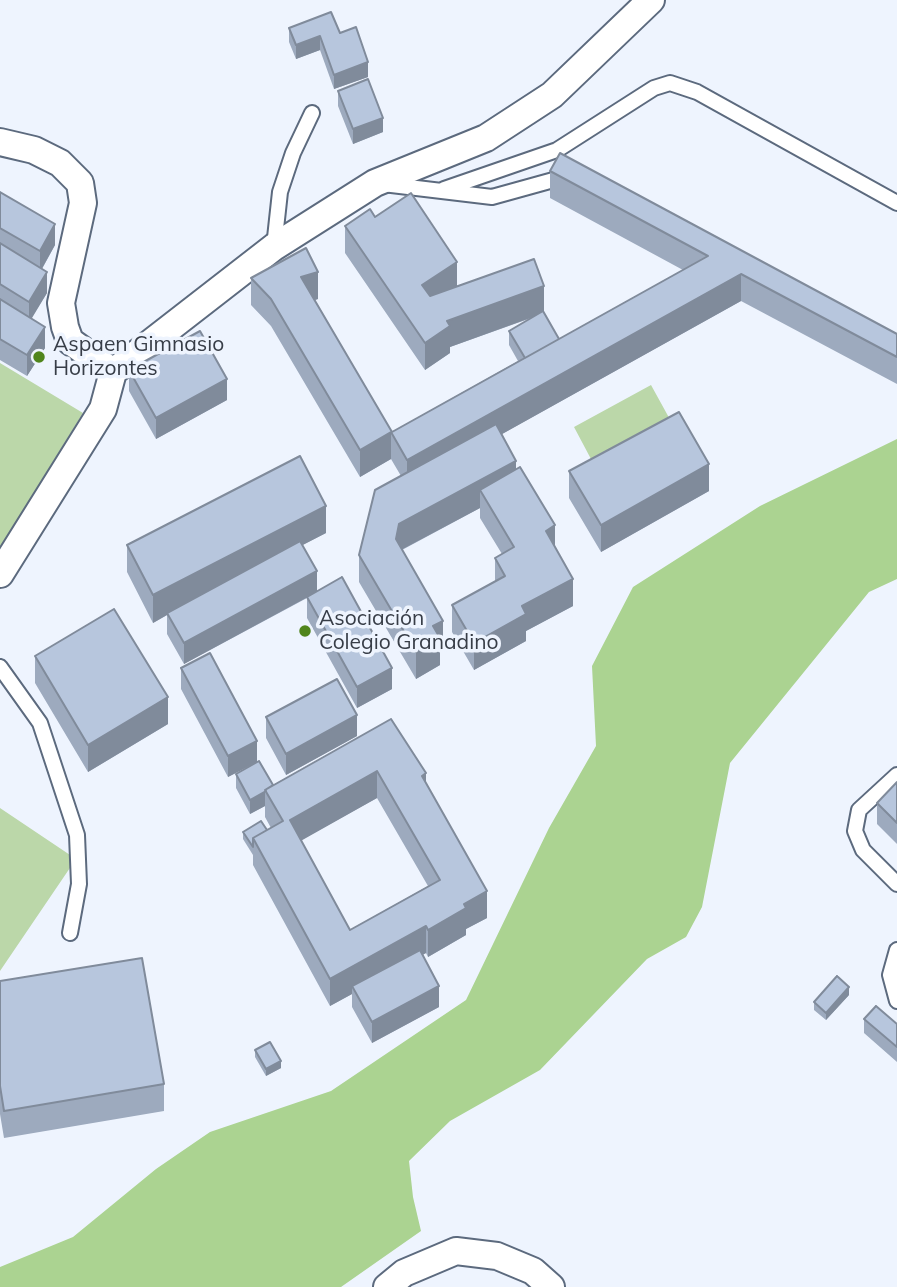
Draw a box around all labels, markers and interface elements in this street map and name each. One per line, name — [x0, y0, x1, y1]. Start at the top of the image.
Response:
place label: Aspaen Gimnasio Horizontes — [53, 332, 224, 382]
marker: Aspaen Gimnasio Horizontes — [31, 349, 47, 365]
place label: Asociación Colegio Granadino — [319, 606, 498, 656]
marker: Asociación Colegio Granadino — [297, 623, 313, 639]

